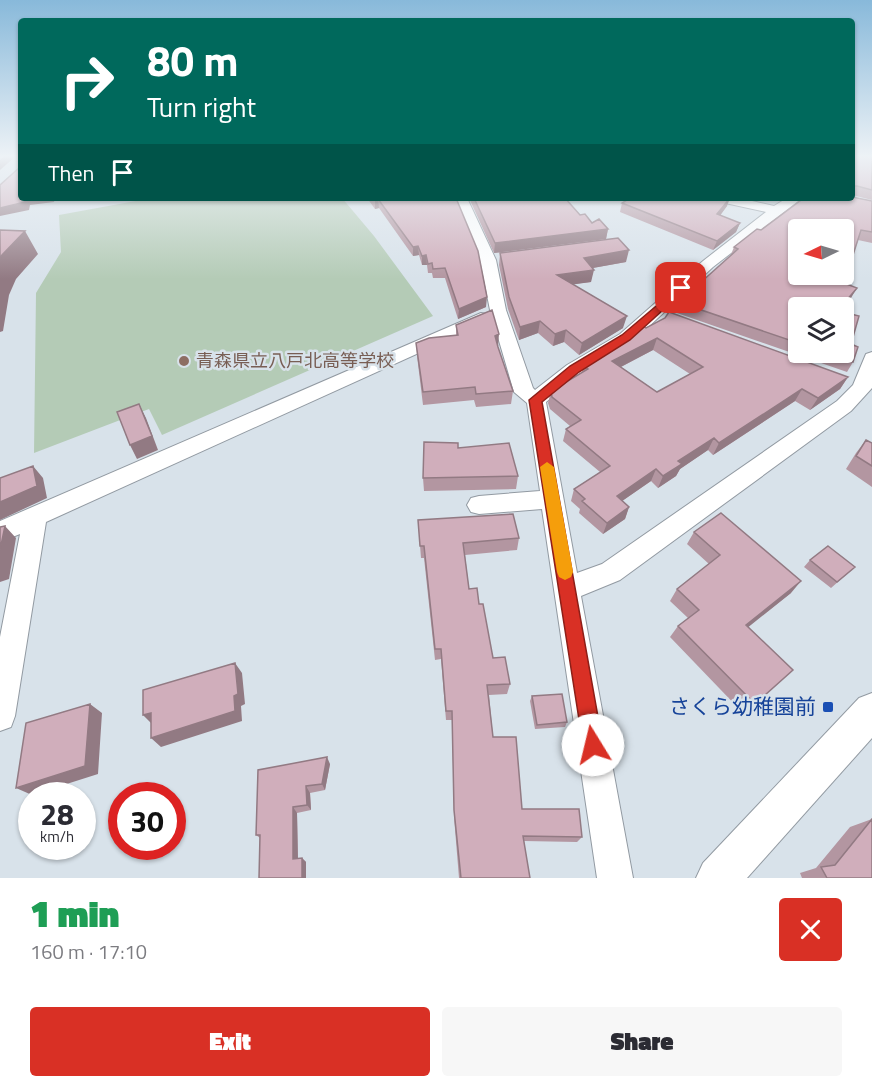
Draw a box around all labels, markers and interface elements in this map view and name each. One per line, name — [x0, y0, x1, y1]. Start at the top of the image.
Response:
text: 80 m — [147, 28, 239, 92]
icon: right — [48, 42, 126, 120]
text: Turn right — [147, 86, 256, 127]
text: Then — [48, 156, 94, 190]
icon: arrive — [106, 156, 139, 189]
north arrow — [788, 219, 854, 285]
map controls — [788, 219, 854, 363]
pin — [655, 262, 706, 313]
icon: arrive — [664, 271, 697, 304]
button: layers — [788, 297, 854, 363]
place label: 青森県立八戸北高等学校 — [196, 347, 394, 374]
marker: 青森県立八戸北高等学校 — [177, 354, 191, 368]
place label: さくら幼稚園前 — [669, 690, 816, 722]
marker: さくら幼稚園前 — [821, 700, 835, 714]
position arrow — [561, 713, 625, 777]
speed limit sign: 30 — [108, 782, 186, 860]
text: 28 — [40, 791, 74, 837]
text: km/h — [40, 825, 74, 848]
text: 1 min — [30, 886, 119, 941]
button: close — [779, 898, 842, 961]
text: 160 m · 17:10 — [30, 936, 147, 967]
button: Exit — [30, 1007, 430, 1076]
button: Share — [442, 1007, 842, 1076]

